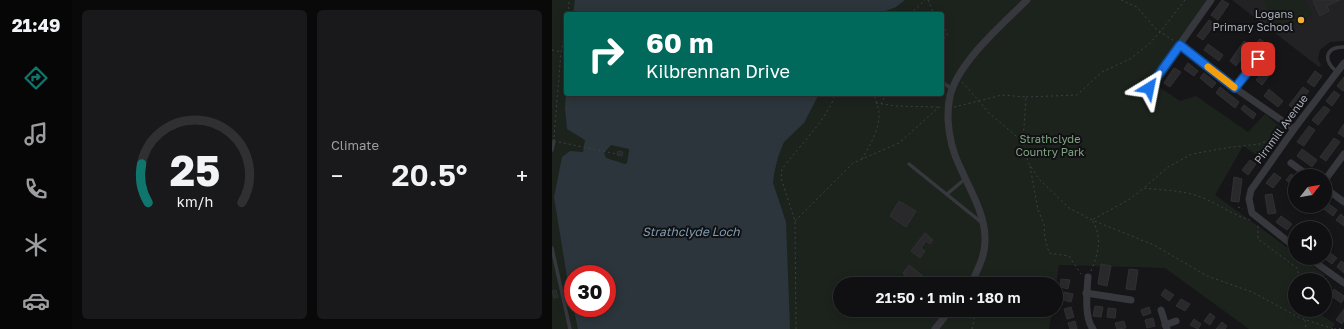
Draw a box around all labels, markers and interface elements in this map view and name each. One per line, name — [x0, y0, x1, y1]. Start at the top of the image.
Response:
place label: Logans Primary School — [1213, 7, 1293, 33]
text: 21:49 — [12, 14, 60, 36]
marker: Logans Primary School — [1296, 15, 1306, 25]
text: 60 m — [646, 26, 713, 59]
icon: right — [580, 28, 632, 80]
pin — [1241, 42, 1275, 76]
icon: arrive — [1247, 48, 1269, 70]
text: Kilbrennan Drive — [646, 60, 790, 82]
icon: directions — [22, 64, 50, 92]
position arrow — [1128, 67, 1170, 109]
street label: Pirnmill Avenue — [1251, 92, 1310, 166]
icon: music — [22, 120, 50, 148]
park label: Strathclyde Country Park — [1015, 132, 1085, 158]
text: Climate — [331, 137, 379, 153]
text: 25 — [169, 144, 220, 194]
text: 20.5° — [391, 157, 468, 193]
text: − — [331, 162, 343, 189]
text: + — [516, 162, 528, 189]
north arrow — [1288, 169, 1332, 213]
map controls — [1288, 169, 1332, 317]
icon: phone — [22, 175, 50, 203]
text: km/h — [176, 192, 213, 209]
button: sound — [1288, 221, 1332, 265]
water label: Strathclyde Loch — [642, 224, 740, 239]
icon: climate — [22, 231, 50, 259]
speed limit sign: 30 — [564, 265, 616, 317]
button: search — [1288, 273, 1332, 317]
icon: car — [22, 287, 50, 315]
text: 21:50 · 1 min · 180 m — [875, 288, 1021, 306]

